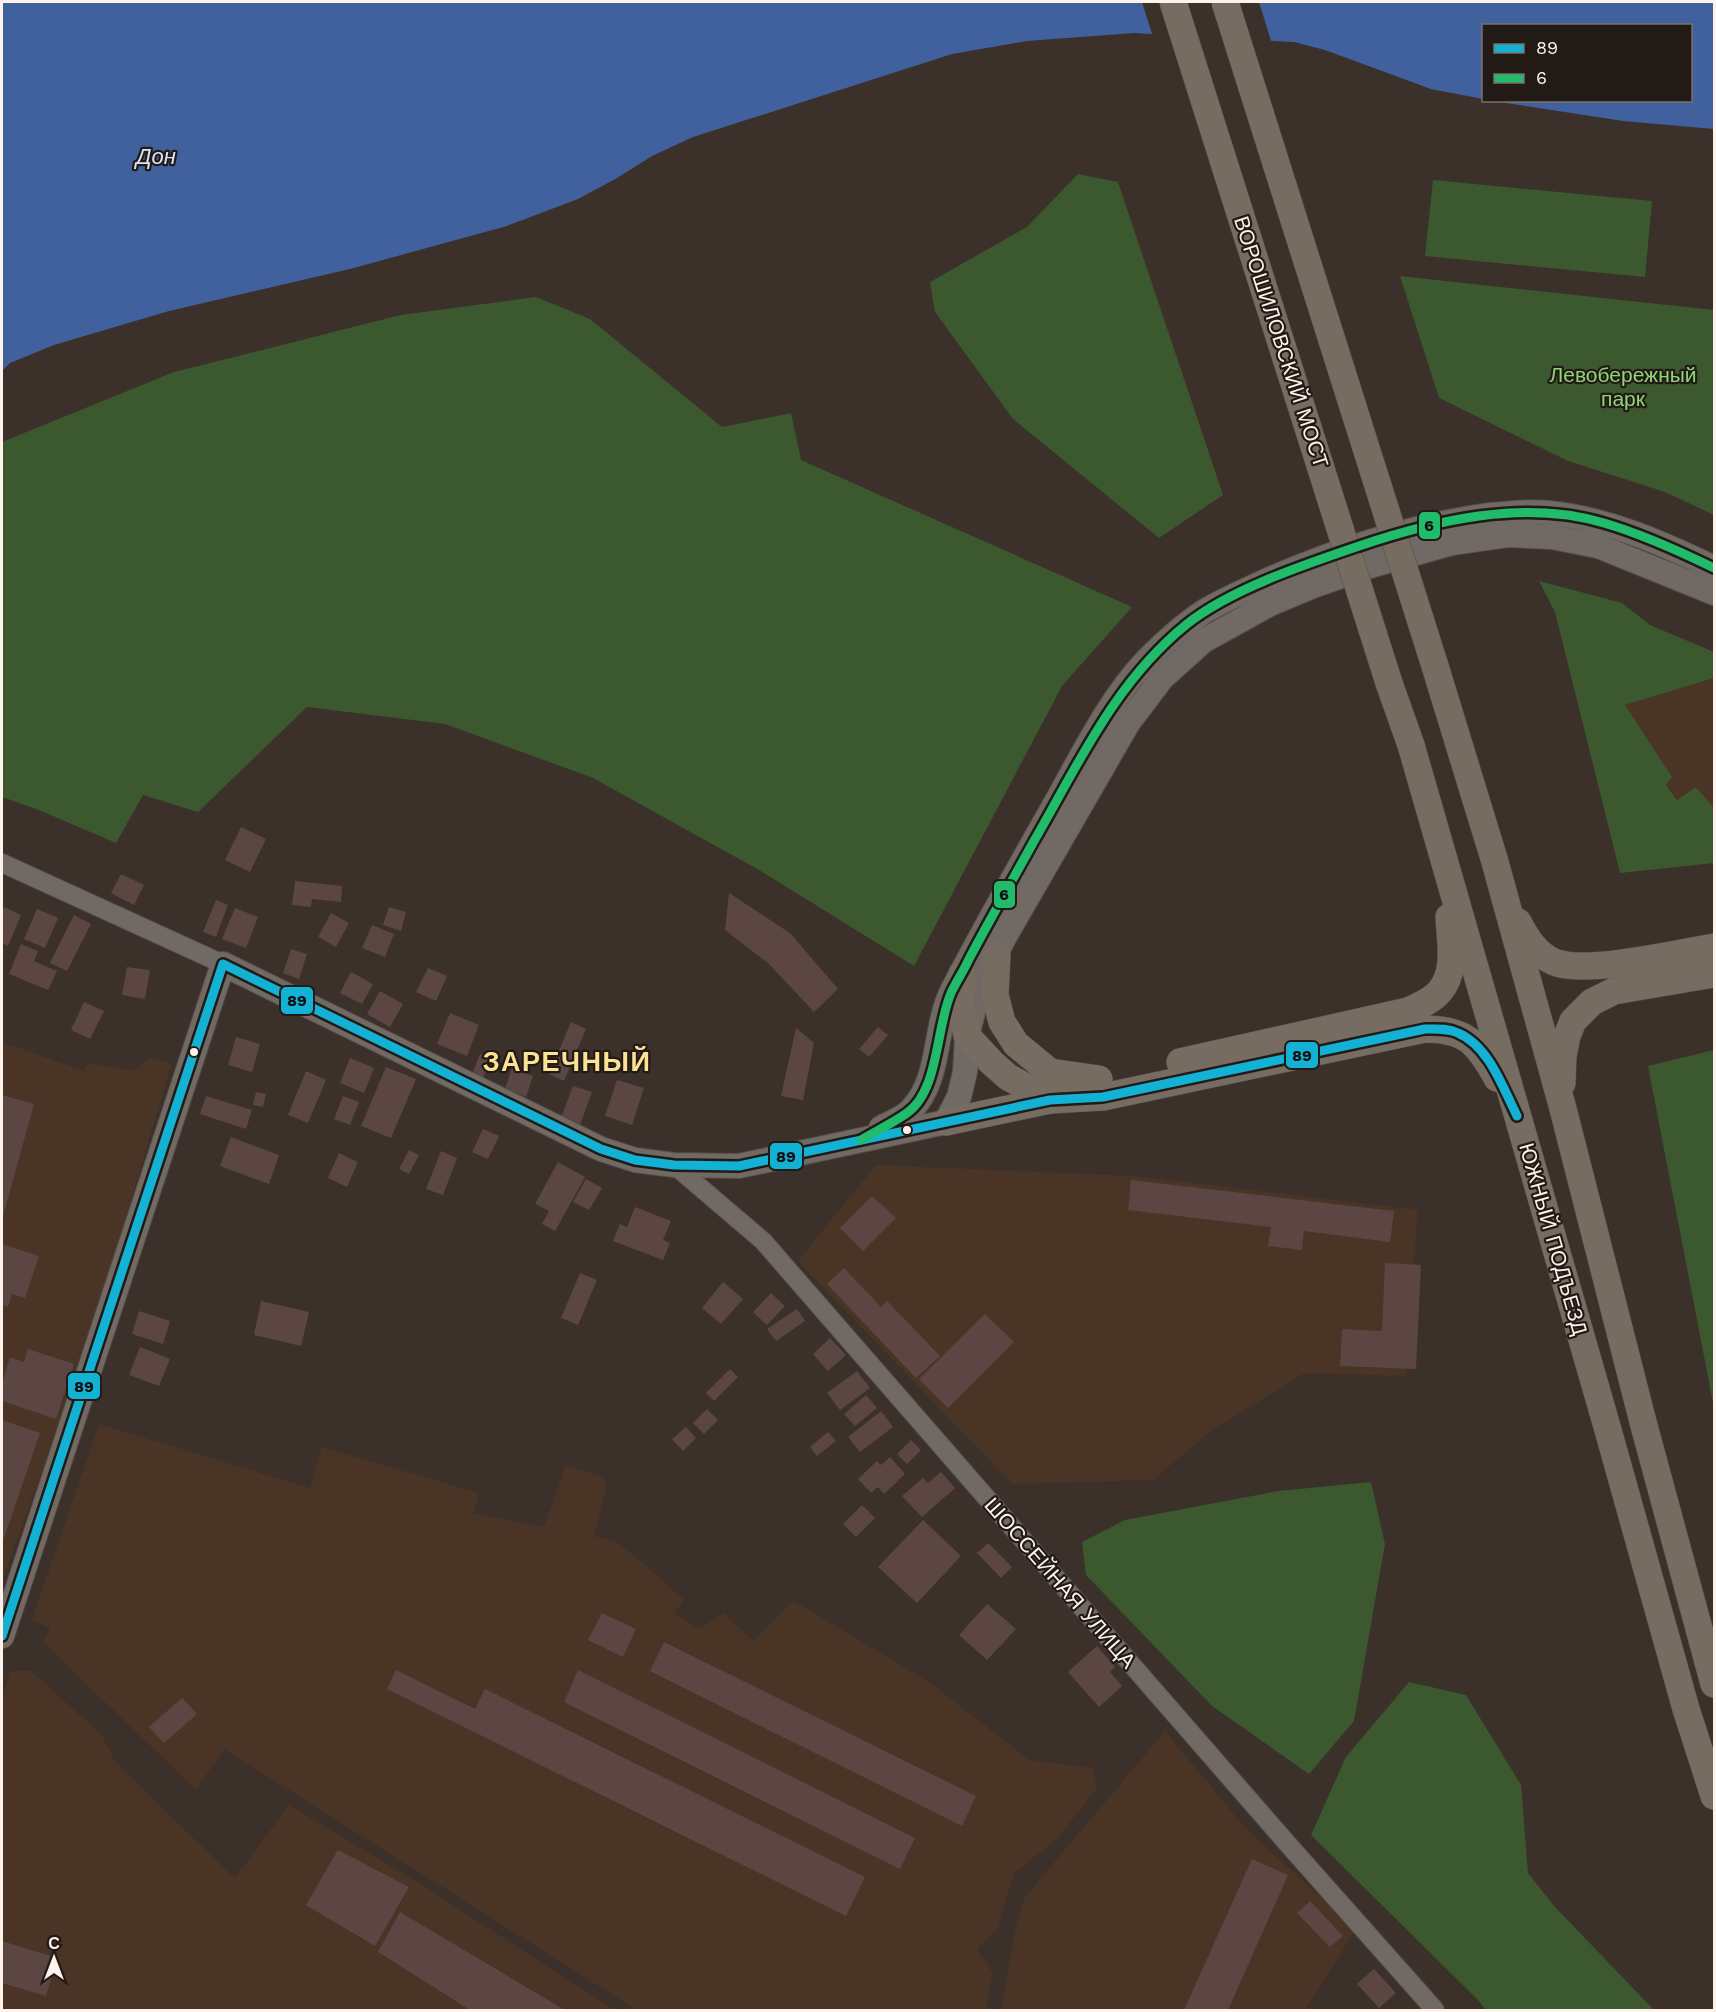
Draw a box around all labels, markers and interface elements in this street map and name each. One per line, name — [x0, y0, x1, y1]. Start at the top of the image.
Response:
legend — [1482, 24, 1692, 102]
text: 89 — [1536, 37, 1558, 58]
text: 6 — [1536, 67, 1547, 88]
water label: Дон — [133, 144, 176, 169]
street label: ВОРОШИЛОВСКИЙ МОСТ — [1229, 213, 1334, 471]
park label: Левобережный парк — [1549, 362, 1697, 411]
line badge: 6 — [1418, 511, 1441, 540]
text: 6 — [1424, 516, 1434, 535]
line badge: 6 — [993, 880, 1016, 909]
text: 6 — [999, 885, 1009, 904]
line badge: 89 — [280, 986, 314, 1015]
text: 89 — [287, 991, 307, 1010]
line badge: 89 — [1285, 1041, 1319, 1069]
unlabelled marker — [188, 1046, 200, 1058]
district label: ЗАРЕЧНЫЙ — [483, 1046, 651, 1078]
text: 89 — [1292, 1046, 1312, 1065]
unlabelled marker — [901, 1124, 913, 1136]
street label: ЮЖНЫЙ ПОДЪЕЗД — [1514, 1140, 1593, 1338]
line badge: 89 — [769, 1142, 803, 1170]
text: 89 — [776, 1147, 796, 1166]
line badge: 89 — [67, 1372, 101, 1400]
text: 89 — [74, 1377, 94, 1396]
street label: ШОССЕЙНАЯ УЛИЦА — [980, 1492, 1141, 1673]
north arrow — [24, 1928, 84, 1988]
text: С — [48, 1934, 60, 1953]

